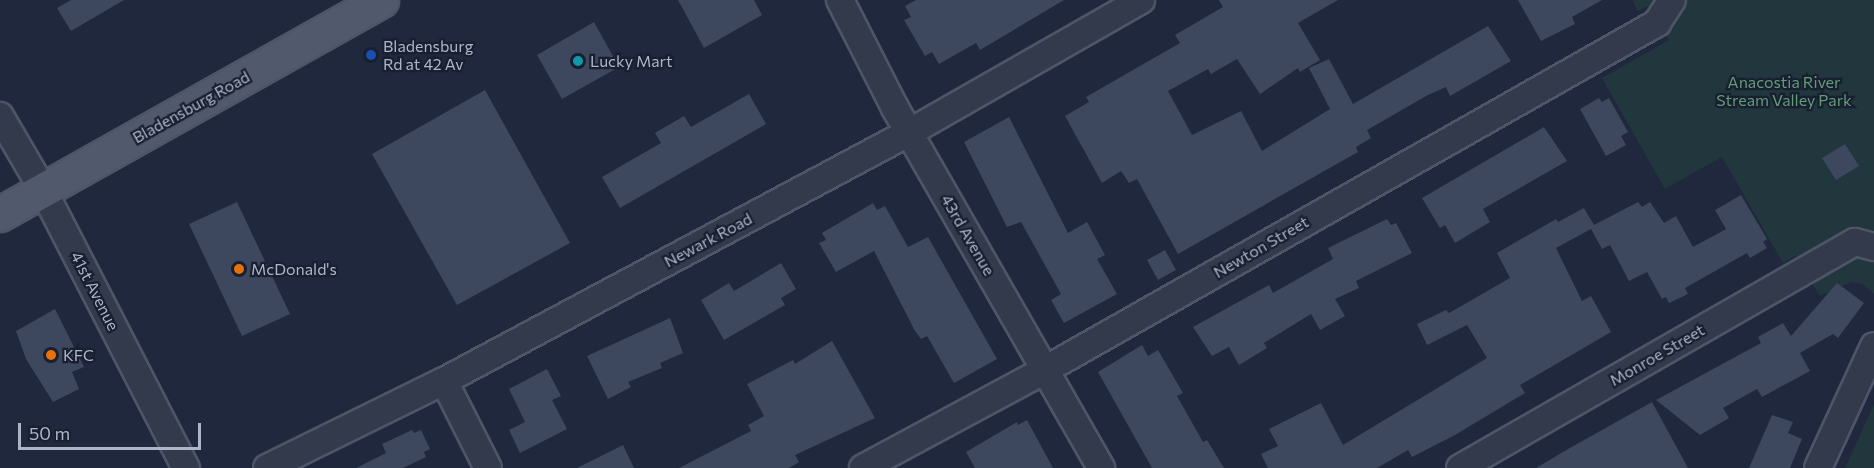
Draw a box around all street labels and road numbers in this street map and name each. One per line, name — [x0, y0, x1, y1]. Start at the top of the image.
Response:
street label: Bladensburg Road — [129, 67, 253, 147]
street label: 43rd Avenue — [937, 191, 999, 279]
street label: Newark Road — [661, 209, 755, 271]
street label: Newton Street — [1210, 212, 1312, 282]
street label: 41st Avenue — [67, 248, 123, 334]
street label: Monroe Street — [1606, 320, 1708, 390]

